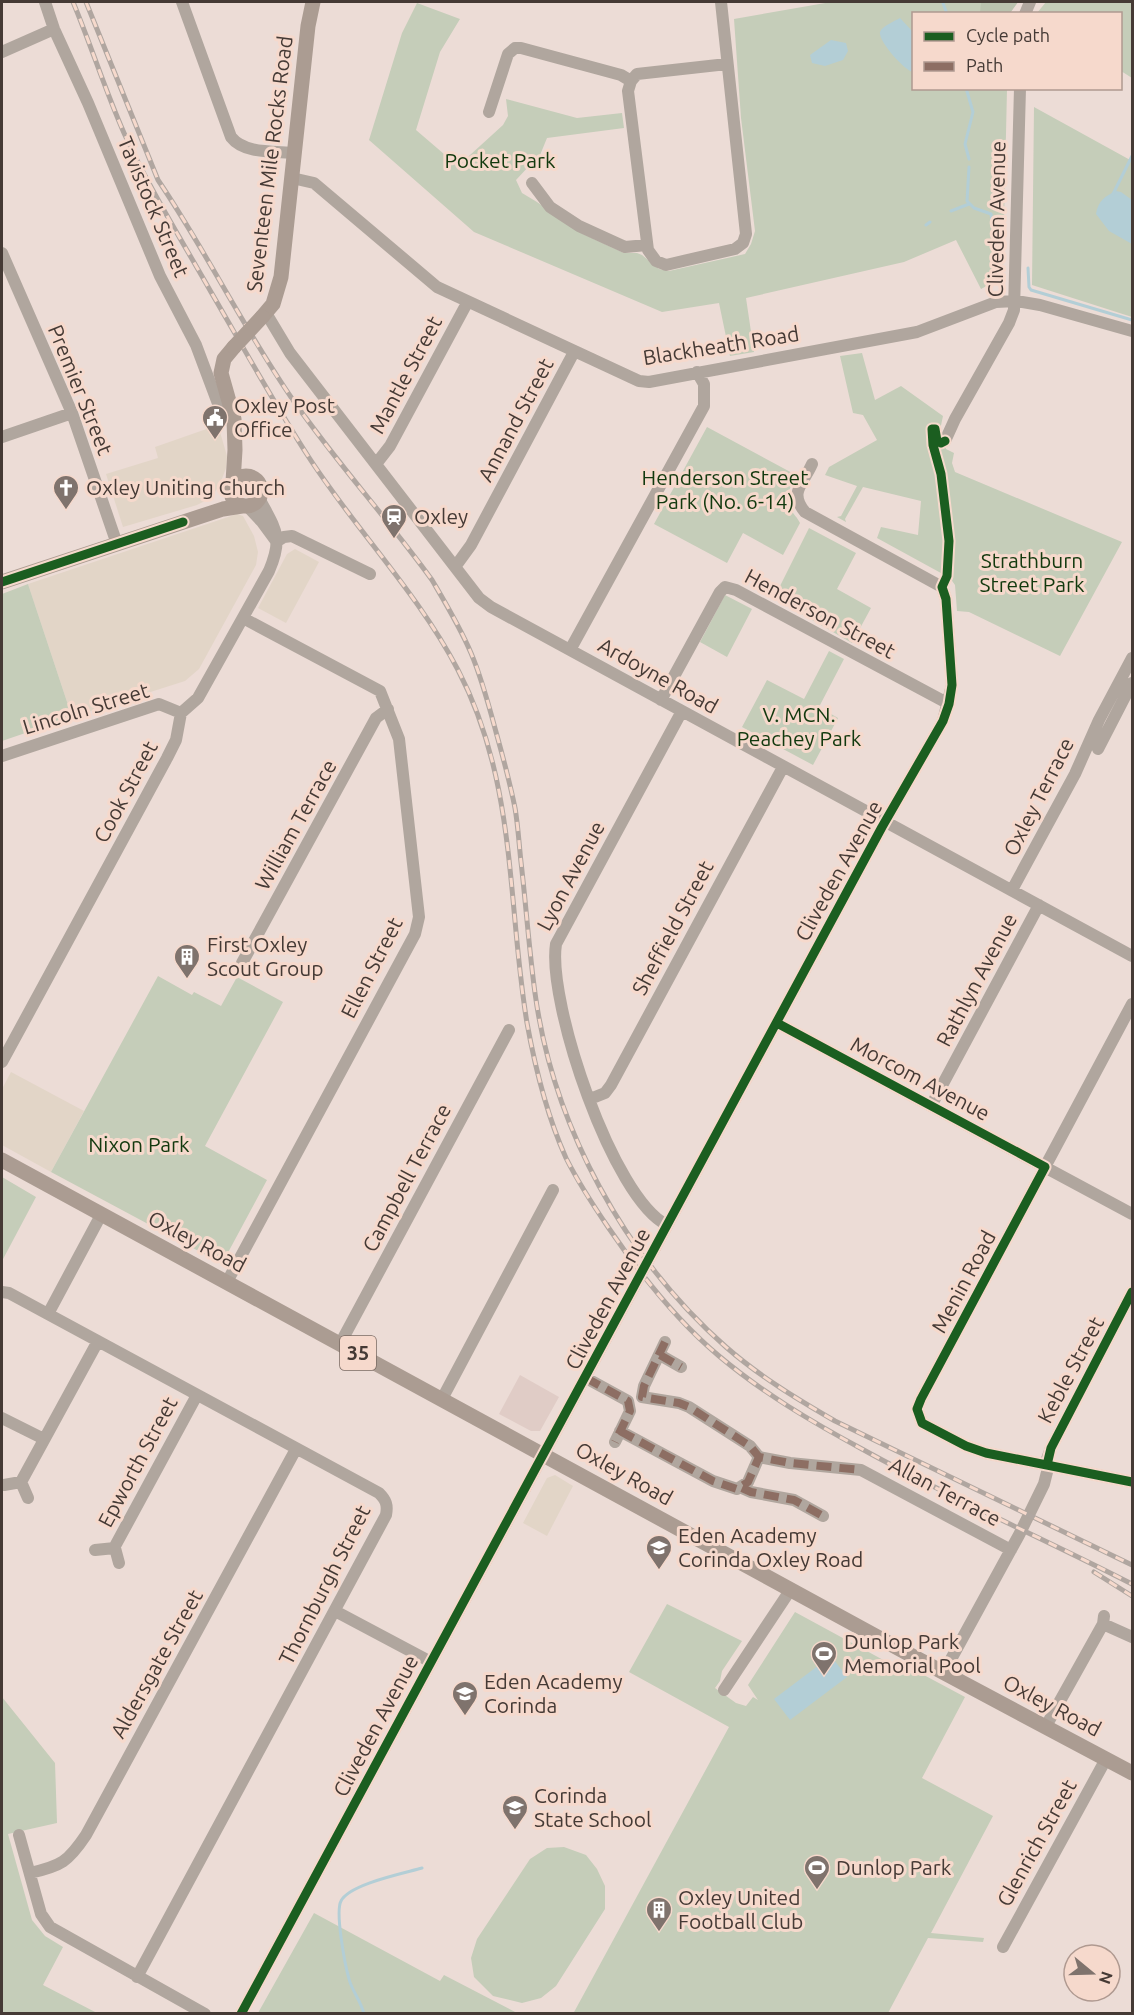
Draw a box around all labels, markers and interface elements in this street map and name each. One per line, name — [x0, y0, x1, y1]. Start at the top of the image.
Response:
legend — [912, 12, 1122, 90]
text: Cycle path — [966, 25, 1050, 45]
street label: Seventeen Mile Rocks Road — [241, 34, 297, 293]
text: Path — [966, 55, 1003, 75]
street label: Tavistock Street — [113, 133, 194, 281]
street label: Cliveden Avenue — [983, 140, 1009, 298]
park label: Pocket Park — [444, 148, 556, 172]
street label: Mantle Street — [364, 312, 446, 437]
street label: Premier Street — [44, 321, 118, 458]
street label: Blackheath Road — [641, 321, 801, 369]
street label: Annand Street — [473, 354, 558, 485]
place label: Oxley Post Office — [234, 393, 335, 441]
public building icon: Oxley Post Office — [200, 403, 230, 441]
park label: Henderson Street Park (No. 6-14) — [642, 465, 808, 513]
church icon: Oxley Uniting Church — [51, 473, 81, 511]
place label: Oxley Uniting Church — [86, 475, 285, 499]
station icon: Oxley — [379, 502, 409, 540]
place label: Oxley — [414, 504, 468, 528]
park label: Strathburn Street Park — [979, 548, 1085, 596]
street label: Henderson Street — [741, 563, 900, 663]
street label: Ardoyne Road — [594, 632, 722, 718]
street label: Lincoln Street — [20, 677, 152, 739]
park label: V. MCN. Peachey Park — [737, 702, 862, 750]
street label: Oxley Terrace — [998, 734, 1078, 860]
street label: Cook Street — [88, 737, 162, 846]
street label: William Terrace — [249, 755, 341, 894]
street label: Cliveden Avenue — [790, 796, 887, 945]
street label: Lyon Avenue — [531, 817, 609, 934]
street label: Sheffield Street — [627, 856, 718, 999]
street label: Rathlyn Avenue — [931, 909, 1021, 1050]
street label: Ellen Street — [335, 913, 407, 1022]
place label: First Oxley Scout Group — [207, 932, 323, 980]
building icon: First Oxley Scout Group — [172, 942, 202, 980]
street label: Morcom Avenue — [847, 1031, 994, 1125]
street label: Campbell Terrace — [357, 1099, 455, 1256]
park label: Nixon Park — [88, 1132, 190, 1156]
street label: Oxley Road — [144, 1205, 250, 1277]
street label: Cliveden Avenue — [560, 1224, 654, 1373]
street label: Menin Road — [926, 1226, 1000, 1337]
street label: Keble Street — [1032, 1312, 1108, 1427]
road number: 35 — [340, 1336, 376, 1370]
street label: Epworth Street — [93, 1392, 182, 1531]
street label: Oxley Road — [572, 1437, 677, 1510]
street label: Allan Terrace — [886, 1452, 1005, 1530]
street label: Thornburgh Street — [274, 1501, 375, 1668]
place label: Eden Academy Corinda Oxley Road — [678, 1523, 863, 1571]
school or university icon: Eden Academy Corinda Oxley Road — [644, 1533, 674, 1571]
street label: Aldersgate Street — [105, 1585, 207, 1742]
place label: Dunlop Park Memorial Pool — [844, 1629, 981, 1677]
sports icon: Dunlop Park Memorial Pool — [809, 1639, 839, 1677]
street label: Cliveden Avenue — [328, 1651, 422, 1800]
place label: Eden Academy Corinda — [484, 1669, 623, 1717]
street label: Oxley Road — [999, 1669, 1105, 1741]
school or university icon: Eden Academy Corinda — [450, 1679, 480, 1717]
street label: Glenrich Street — [991, 1775, 1081, 1910]
place label: Corinda State School — [534, 1783, 651, 1831]
school or university icon: Corinda State School — [500, 1793, 530, 1831]
sports icon: Dunlop Park — [802, 1853, 832, 1891]
place label: Dunlop Park — [836, 1855, 952, 1879]
place label: Oxley United Football Club — [678, 1885, 803, 1933]
building icon: Oxley United Football Club — [644, 1895, 674, 1933]
north arrow — [1062, 1943, 1122, 2003]
text: N — [1096, 1969, 1117, 1986]

